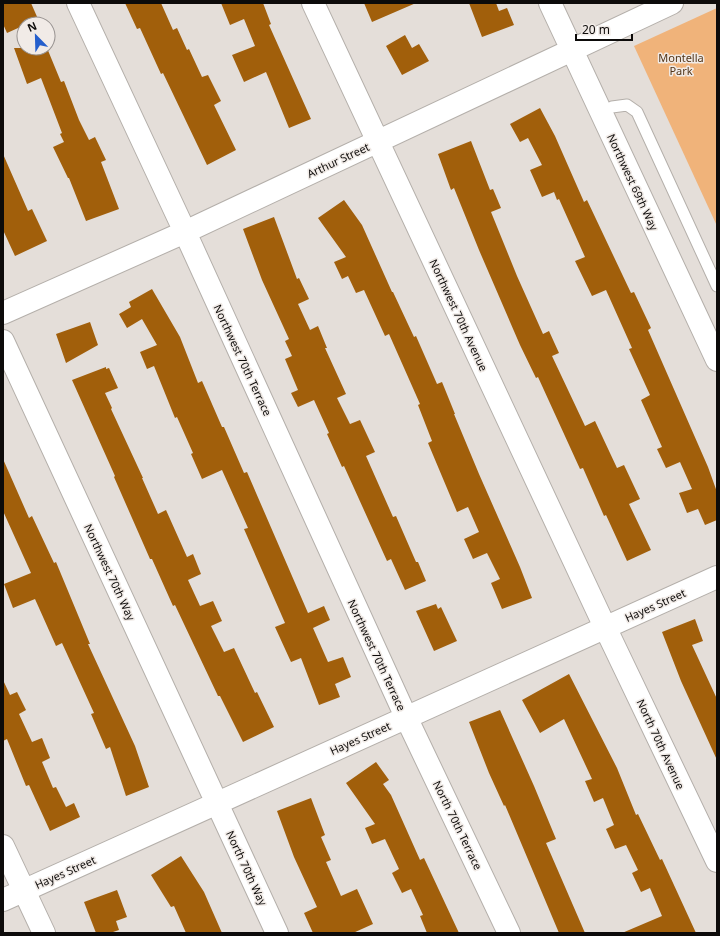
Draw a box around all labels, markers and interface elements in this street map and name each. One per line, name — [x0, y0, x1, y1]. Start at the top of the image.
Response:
north arrow — [16, 16, 56, 56]
scale bar — [576, 16, 632, 42]
text: N — [25, 18, 39, 35]
text: 20 m — [582, 21, 610, 38]
park label: Montella Park — [658, 50, 704, 78]
street label: Northwest 69th Way — [604, 131, 662, 233]
street label: Arthur Street — [304, 139, 372, 181]
street label: Northwest 70th Avenue — [426, 256, 492, 374]
street label: Northwest 70th Terrace — [211, 302, 275, 418]
street label: Northwest 70th Way — [81, 521, 139, 623]
street label: Hayes Street — [622, 585, 688, 625]
street label: Northwest 70th Terrace — [345, 597, 409, 713]
street label: North 70th Avenue — [633, 696, 689, 792]
street label: Hayes Street — [327, 718, 393, 758]
street label: North 70th Terrace — [430, 778, 486, 872]
street label: North 70th Way — [223, 828, 271, 908]
street label: Hayes Street — [32, 852, 98, 892]

